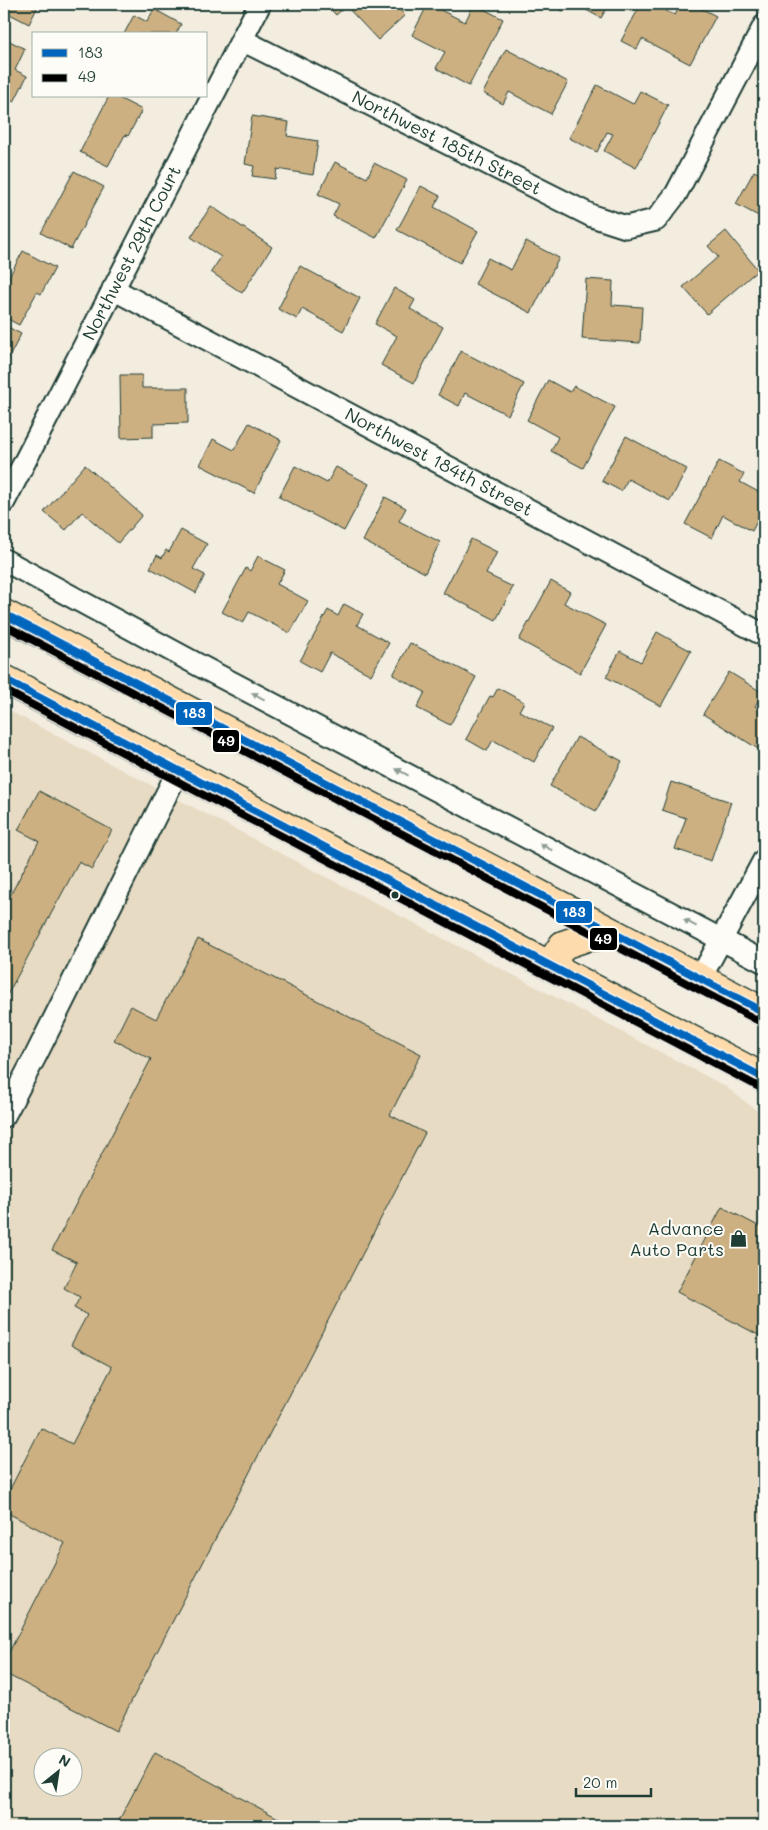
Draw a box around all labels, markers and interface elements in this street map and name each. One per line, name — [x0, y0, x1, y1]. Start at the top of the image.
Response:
legend — [32, 32, 208, 98]
text: 183 — [78, 42, 103, 62]
text: 49 — [78, 66, 96, 86]
street label: Northwest 185th Street — [348, 84, 546, 200]
street label: Northwest 29th Court — [76, 161, 186, 344]
street label: Northwest 184th Street — [341, 402, 537, 521]
one-way arrow — [251, 692, 266, 700]
line badge: 183 — [175, 701, 213, 726]
text: 183 — [182, 703, 206, 722]
line badge: 49 — [212, 729, 240, 753]
text: 49 — [217, 731, 235, 750]
one-way arrow — [395, 768, 410, 776]
one-way arrow — [539, 843, 554, 851]
unlabelled marker — [390, 890, 400, 900]
line badge: 183 — [555, 900, 593, 924]
text: 183 — [562, 902, 586, 921]
one-way arrow — [683, 919, 697, 927]
line badge: 49 — [589, 927, 618, 951]
text: 49 — [594, 929, 612, 948]
place label: Advance Auto Parts — [629, 1216, 724, 1261]
shop icon: Advance Auto Parts — [728, 1229, 748, 1249]
north arrow — [32, 1748, 82, 1798]
text: N — [55, 1749, 74, 1771]
scale bar — [576, 1765, 650, 1797]
text: 20 m — [583, 1772, 617, 1792]

